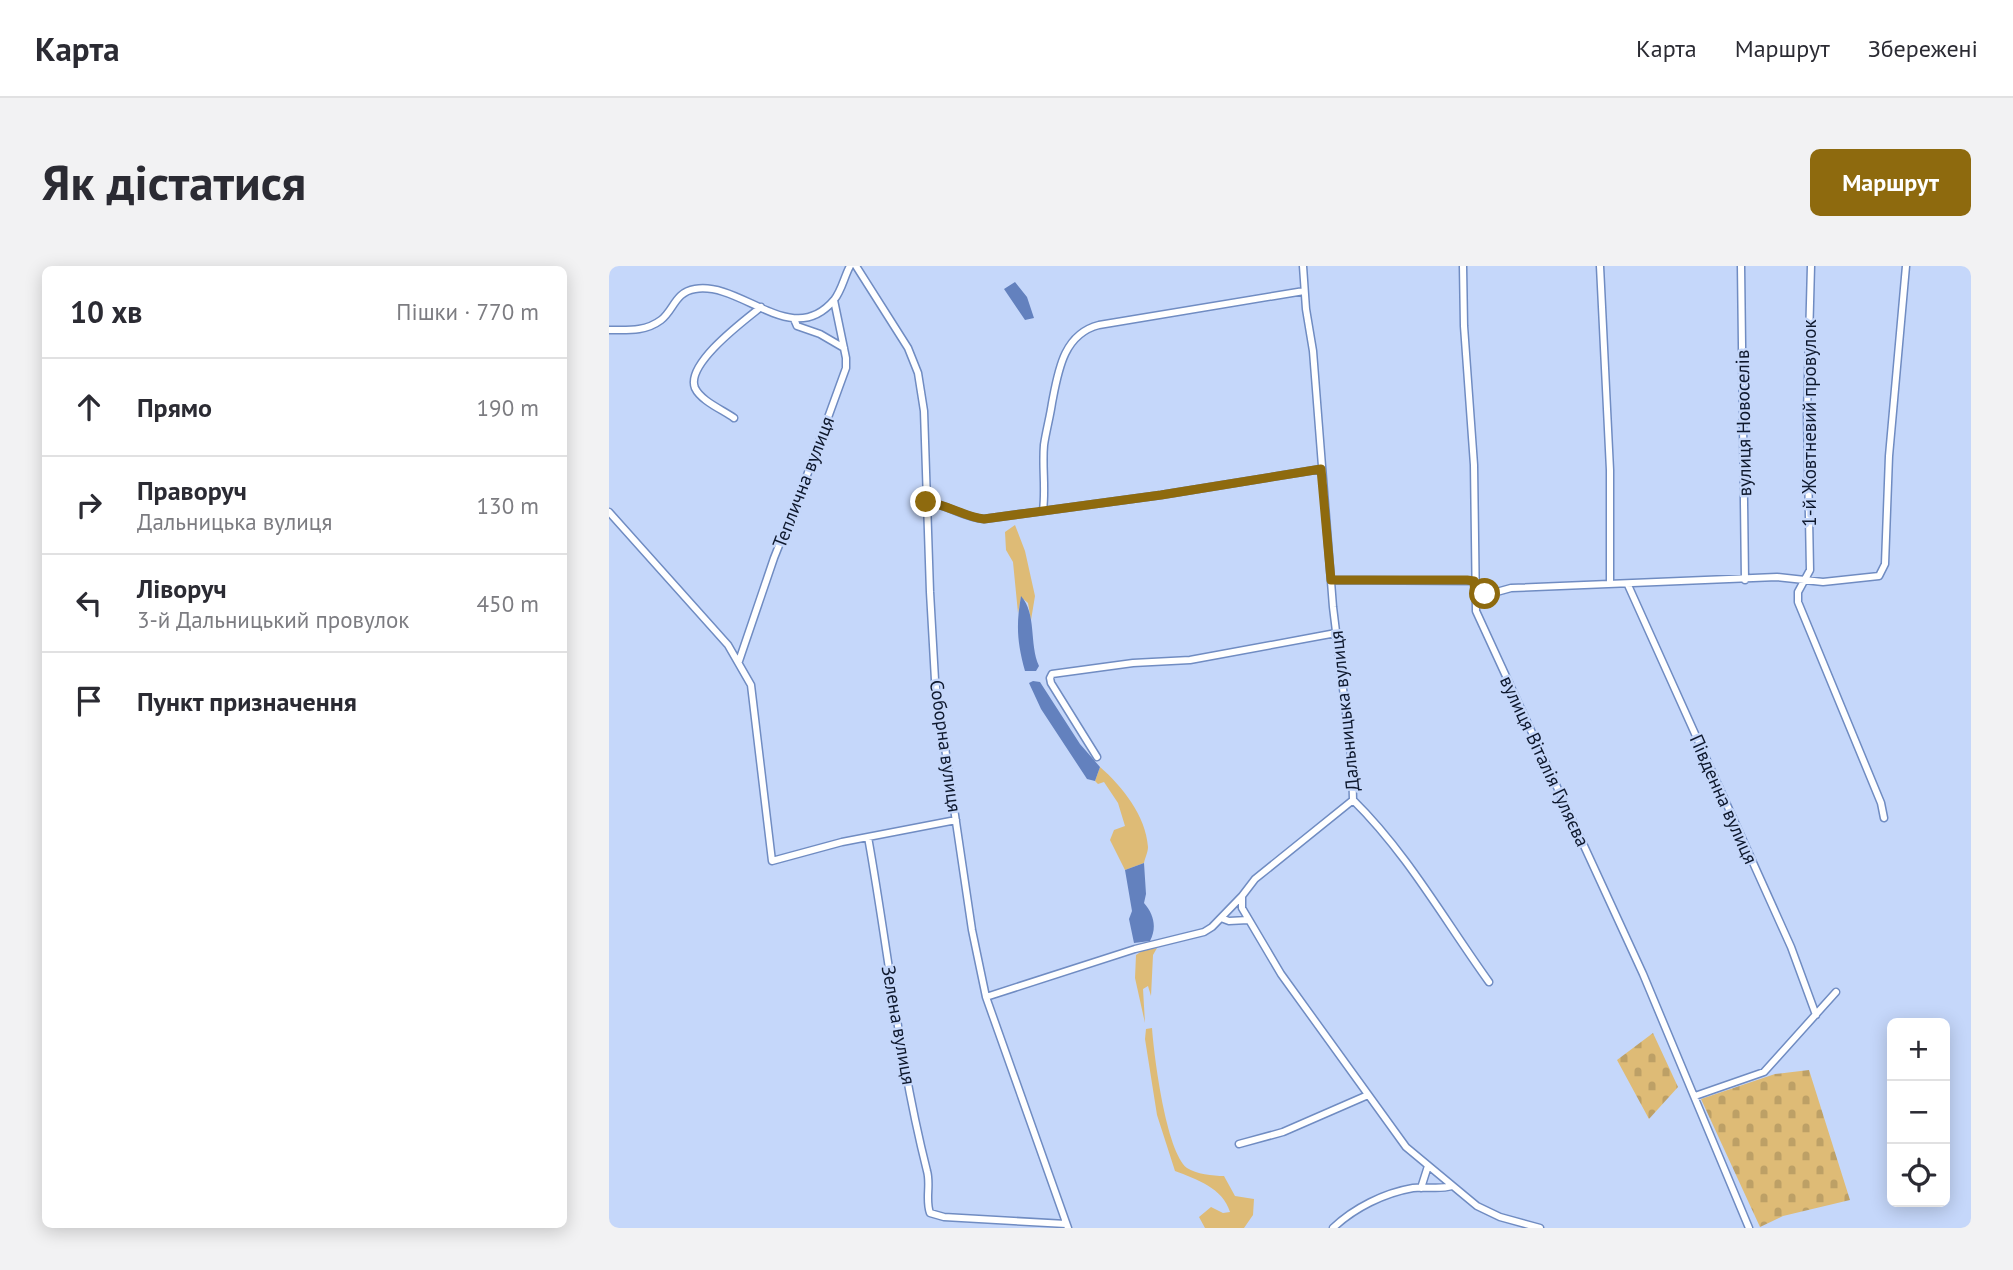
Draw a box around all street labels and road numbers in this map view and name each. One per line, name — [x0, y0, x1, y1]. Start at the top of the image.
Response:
street label: 1-й Жовтневий провулок — [1797, 319, 1821, 527]
street label: вулиця Новоселів — [1730, 349, 1756, 497]
street label: Теплична вулиця — [767, 413, 839, 551]
street label: Дальницька вулиця — [1324, 629, 1364, 793]
street label: вулиця Віталія Гуляєва — [1495, 672, 1595, 850]
street label: Соборна вулиця — [925, 678, 967, 814]
street label: Південна вулиця — [1685, 730, 1763, 868]
street label: Зелена вулиця — [877, 963, 921, 1087]

